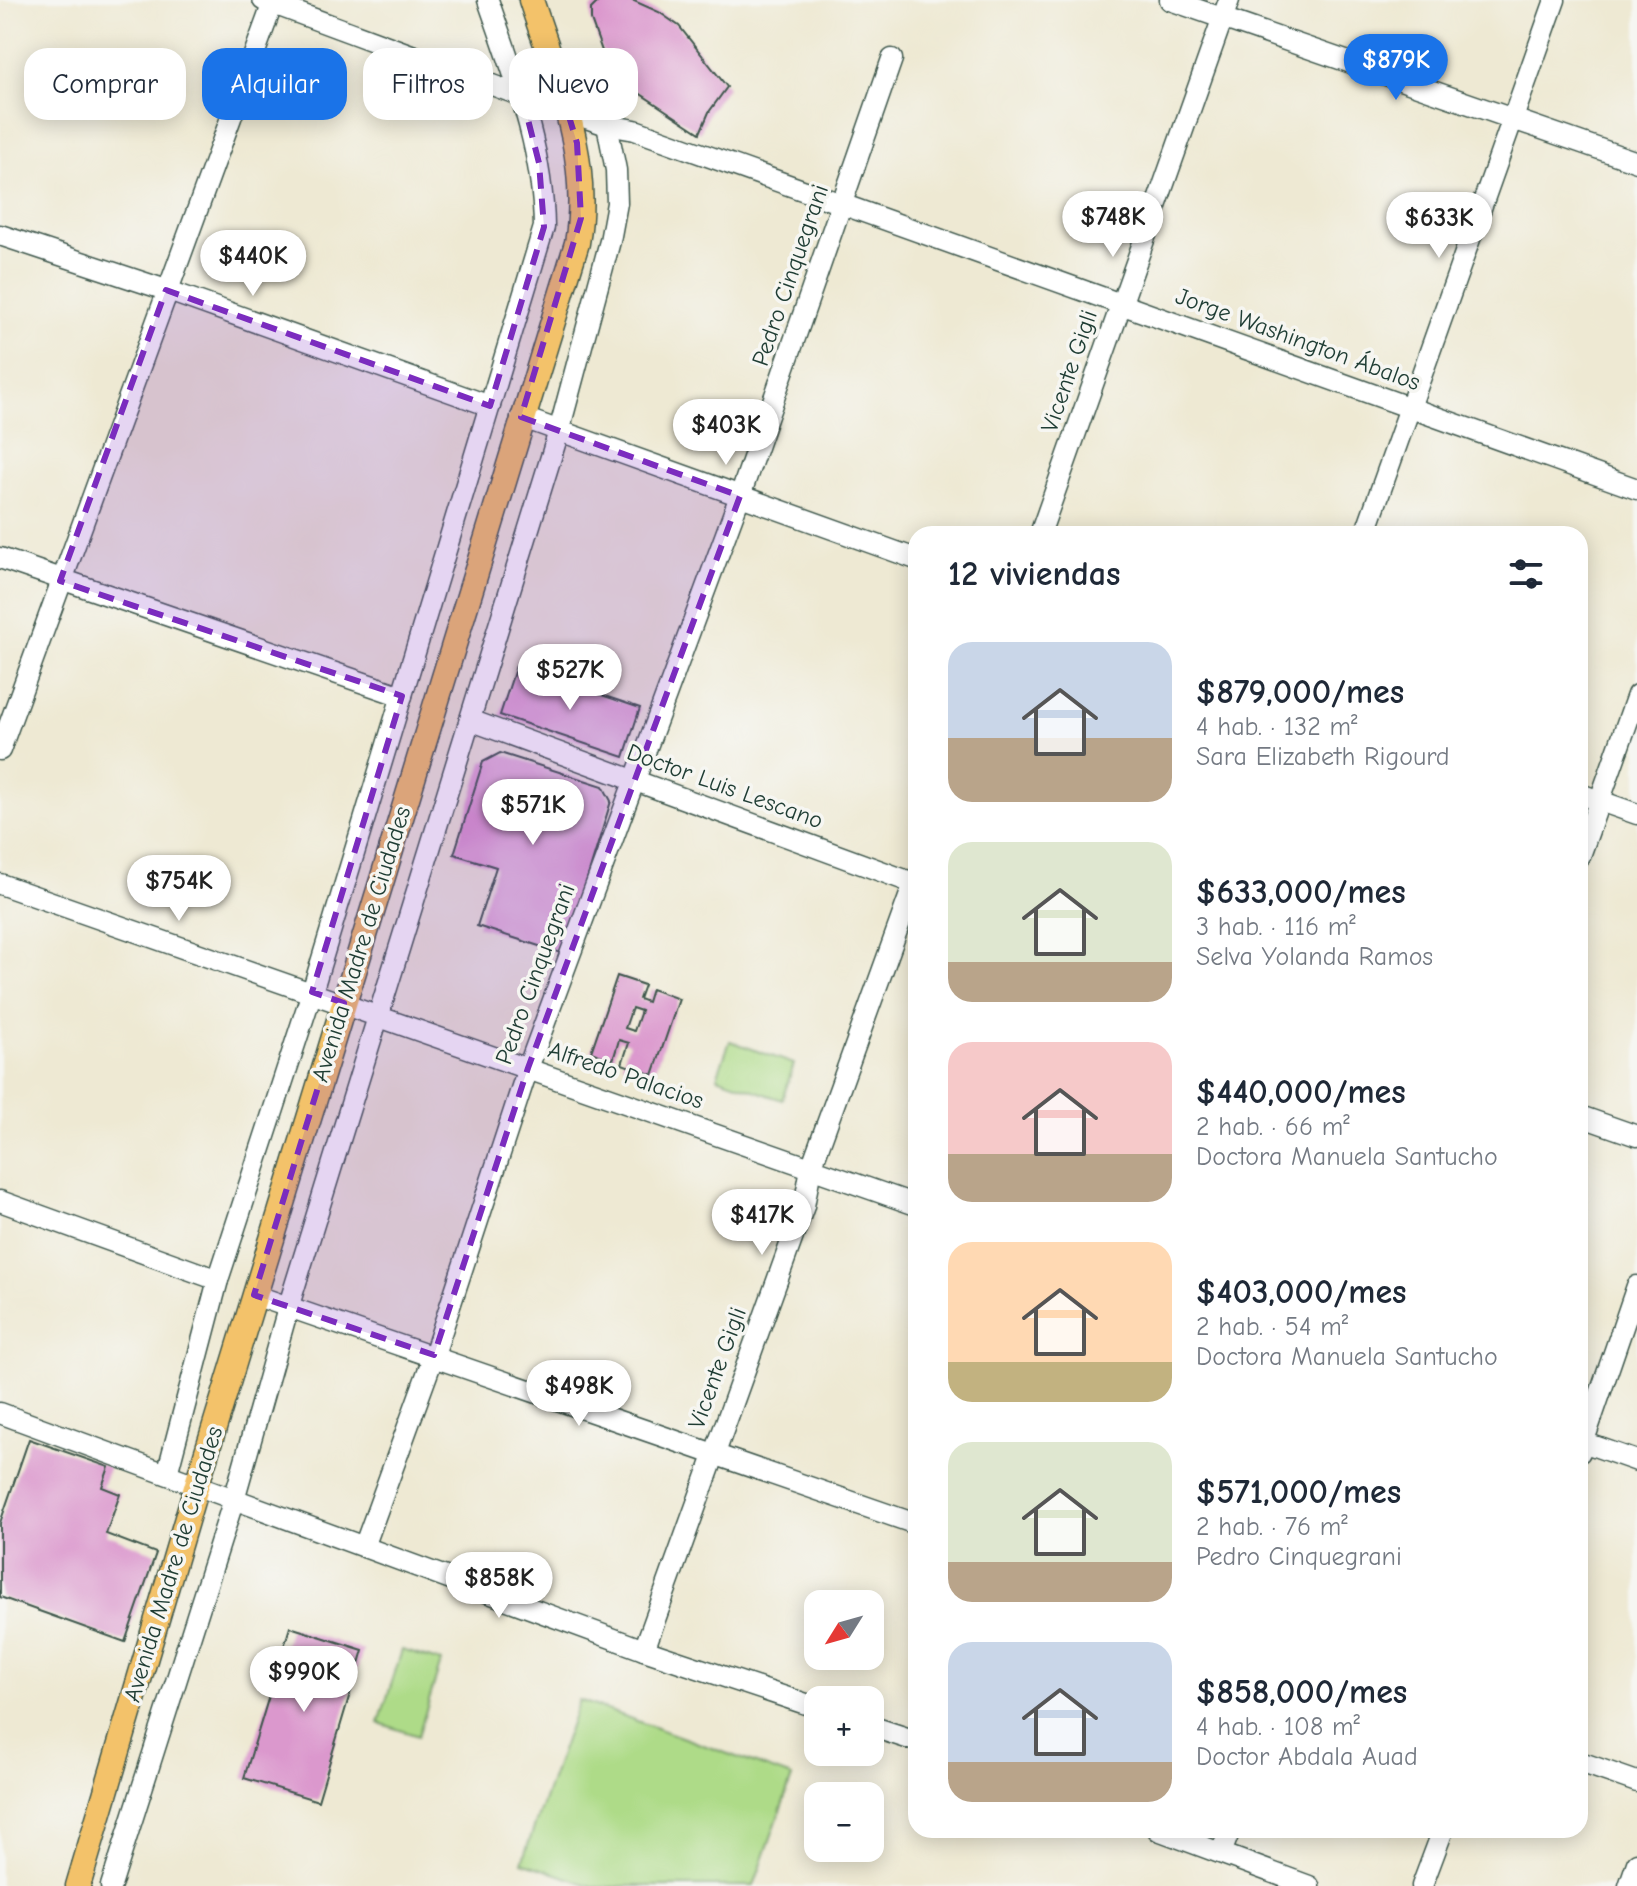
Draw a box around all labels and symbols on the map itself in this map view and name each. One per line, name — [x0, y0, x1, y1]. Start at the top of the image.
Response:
pin: $879K — [1340, 34, 1452, 102]
street label: Pedro Cinquegrani — [746, 181, 834, 369]
pin: $748K — [1057, 191, 1169, 259]
pin: $633K — [1383, 192, 1495, 260]
pin: $440K — [197, 230, 309, 298]
street label: Jorge Washington Ábalos — [1172, 282, 1424, 396]
street label: Vicente Gigli — [1035, 306, 1103, 436]
pin: $403K — [670, 399, 782, 467]
pin: $527K — [514, 644, 626, 712]
street label: Doctor Luis Lescano — [623, 738, 827, 834]
pin: $571K — [477, 779, 589, 847]
street label: Avenida Madre de Ciudades — [306, 803, 416, 1085]
pin: $754K — [123, 855, 235, 923]
street label: Pedro Cinquegrani — [489, 880, 581, 1068]
street label: Alfredo Palacios — [545, 1035, 707, 1115]
pin: $417K — [706, 1189, 818, 1257]
street label: Vicente Gigli — [682, 1303, 752, 1433]
pin: $498K — [523, 1360, 635, 1428]
street label: Avenida Madre de Ciudades — [118, 1423, 228, 1705]
pin: $858K — [443, 1552, 555, 1620]
north arrow — [804, 1590, 884, 1670]
pin: $990K — [248, 1646, 360, 1714]

